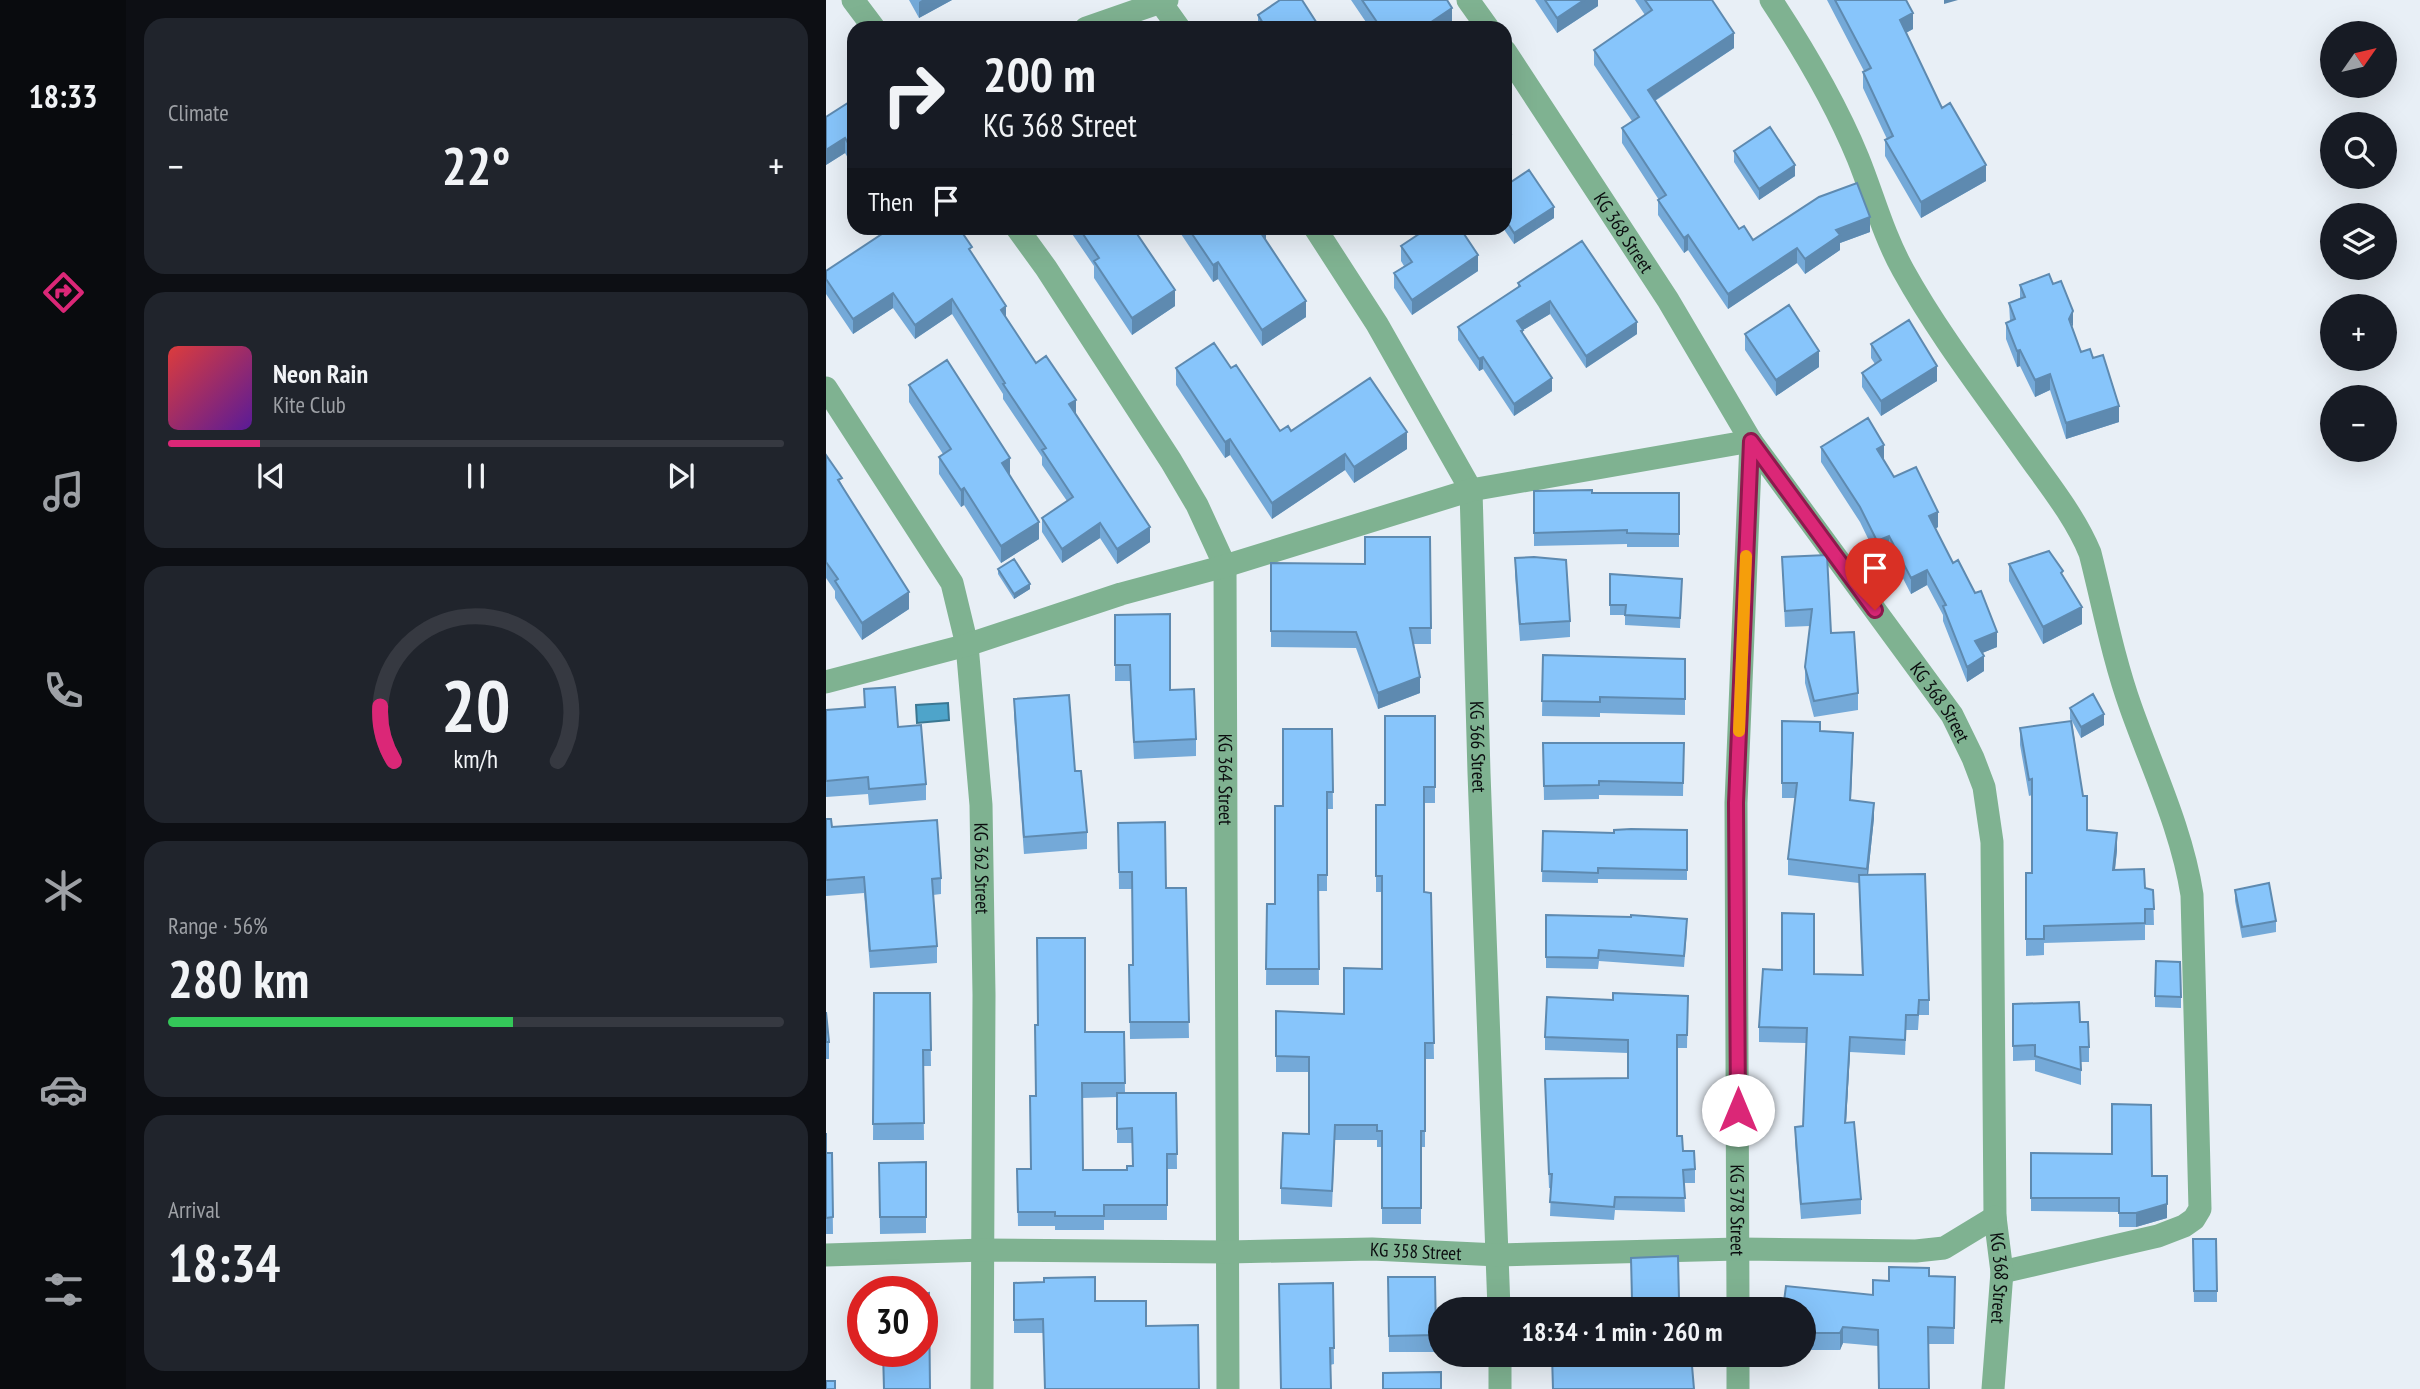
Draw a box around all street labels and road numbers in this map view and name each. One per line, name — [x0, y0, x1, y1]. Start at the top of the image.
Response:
street label: KG 368 Street — [1589, 188, 1659, 278]
street label: KG 368 Street — [1905, 657, 1976, 747]
street label: KG 366 Street — [1465, 701, 1492, 794]
street label: KG 364 Street — [1214, 734, 1238, 826]
street label: KG 362 Street — [969, 822, 995, 915]
street label: KG 378 Street — [1725, 1164, 1750, 1257]
street label: KG 368 Street — [1985, 1231, 2014, 1325]
street label: KG 358 Street — [1370, 1237, 1463, 1265]

